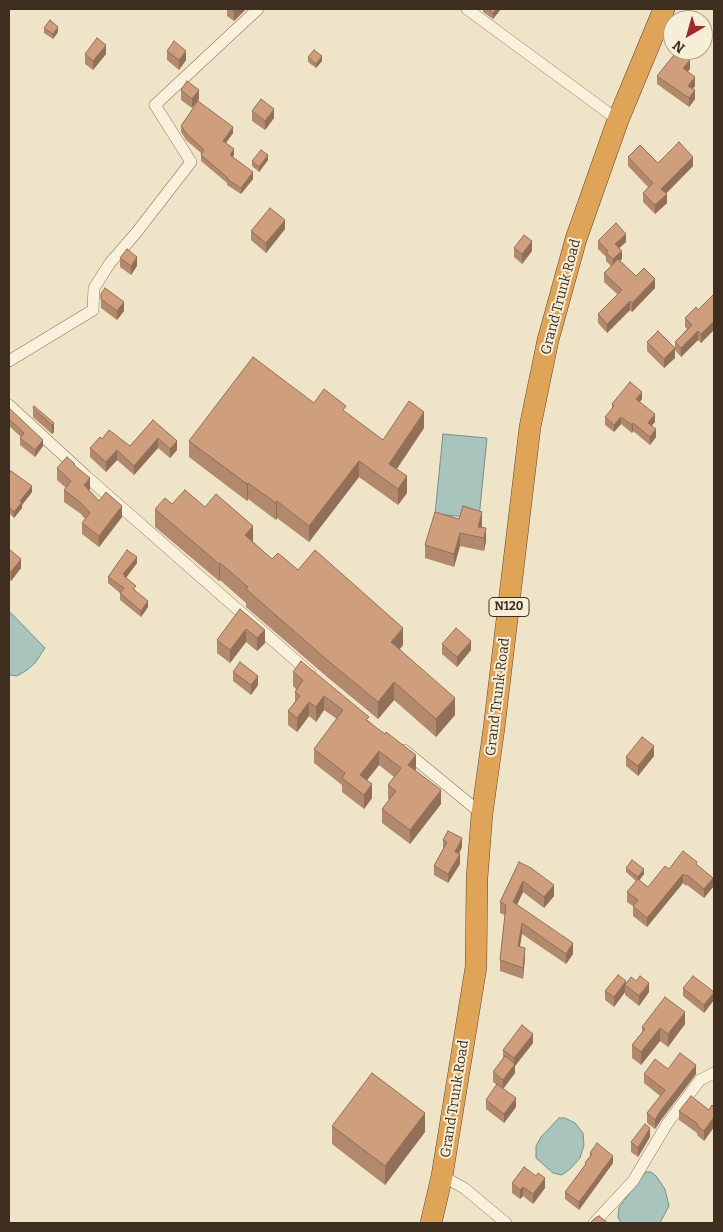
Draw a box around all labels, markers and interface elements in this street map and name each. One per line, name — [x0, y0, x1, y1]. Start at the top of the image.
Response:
north arrow — [663, 10, 713, 60]
text: N — [670, 36, 689, 56]
street label: Grand Trunk Road — [538, 237, 584, 357]
road number: N120 — [489, 598, 529, 616]
street label: Grand Trunk Road — [482, 637, 514, 757]
street label: Grand Trunk Road — [437, 1039, 473, 1159]

